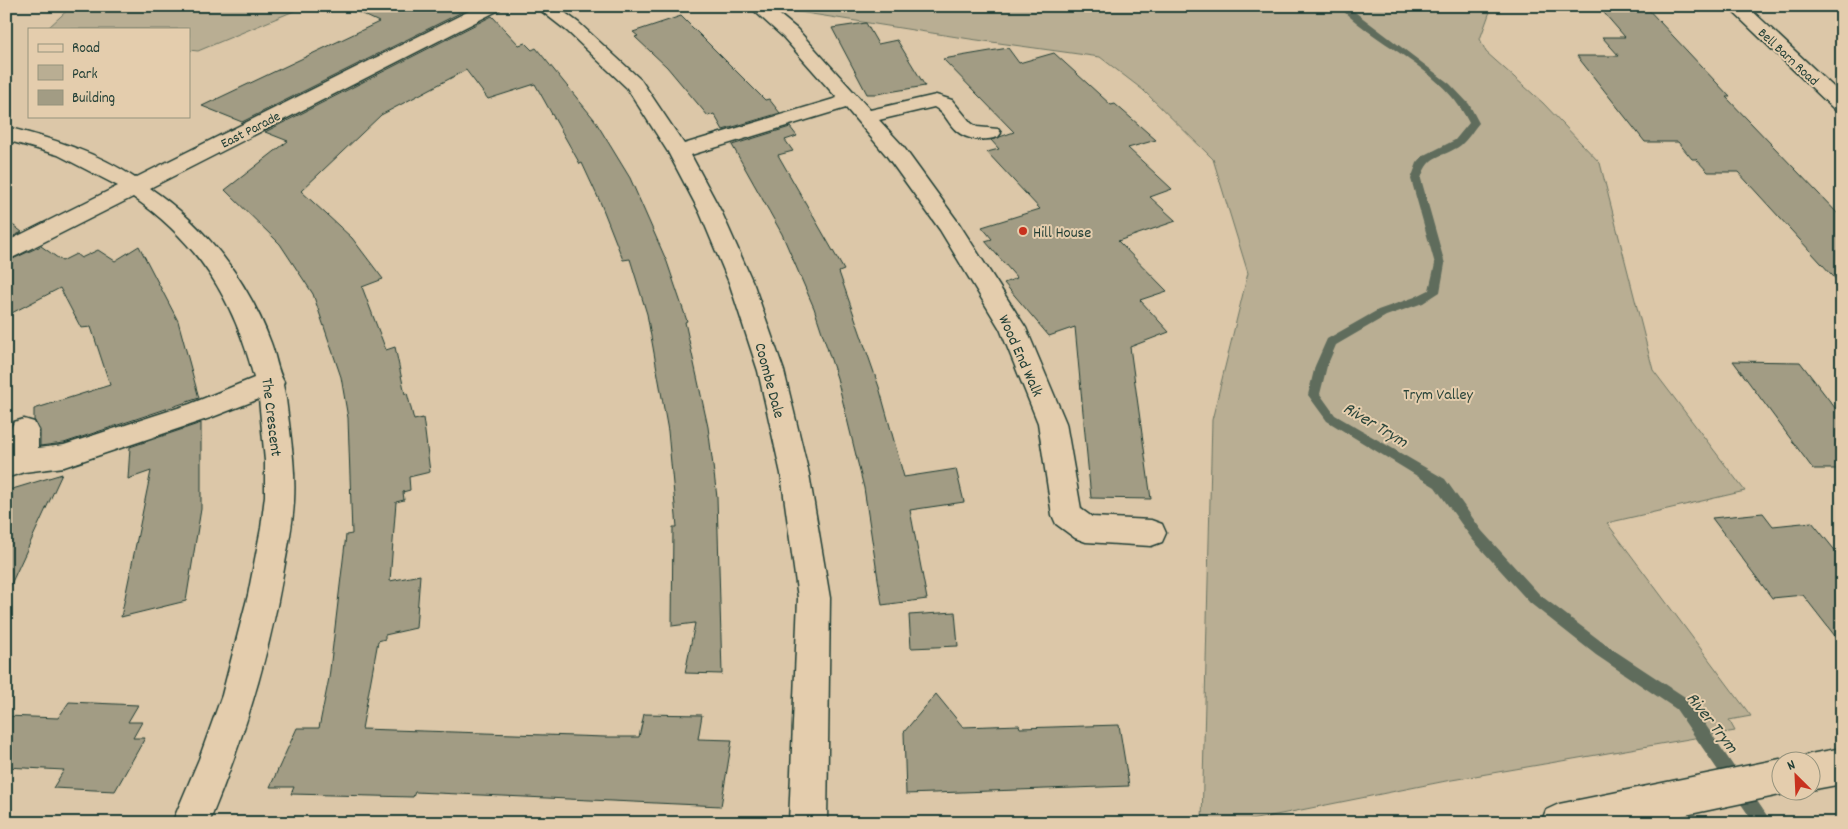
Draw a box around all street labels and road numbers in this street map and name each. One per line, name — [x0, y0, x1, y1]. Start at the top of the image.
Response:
street label: Bell Barn Road — [1753, 24, 1823, 91]
street label: East Parade — [218, 107, 284, 154]
street label: Wood End Walk — [991, 311, 1048, 401]
street label: Coombe Dale — [747, 340, 790, 421]
street label: The Crescent — [254, 377, 287, 458]

